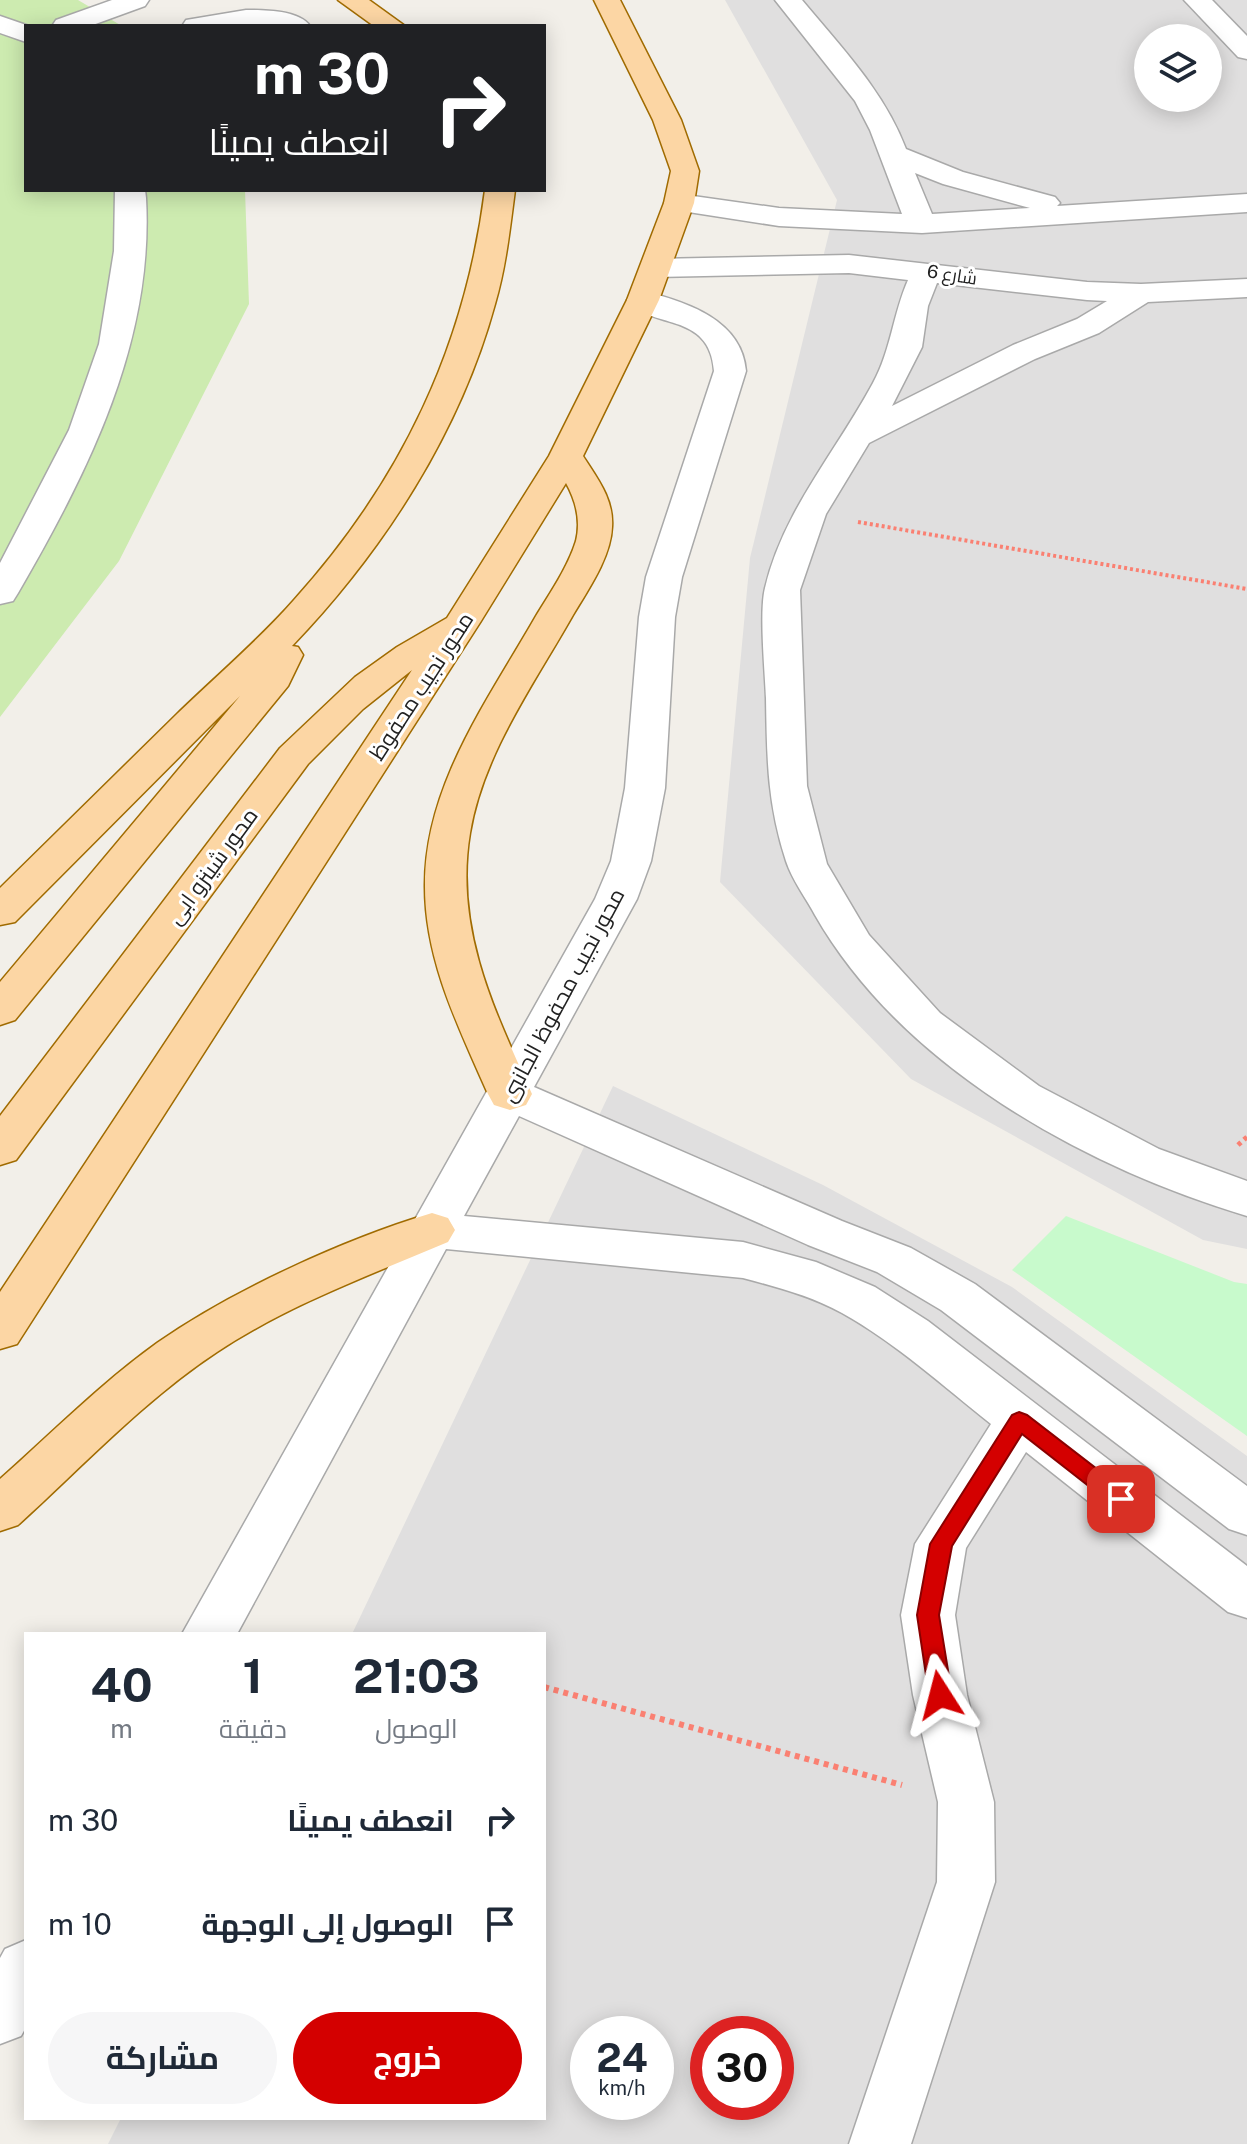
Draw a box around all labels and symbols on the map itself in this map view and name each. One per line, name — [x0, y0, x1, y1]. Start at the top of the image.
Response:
street label: شارع 6 — [925, 260, 979, 291]
street label: محور نجيب محفوظ — [363, 607, 479, 765]
street label: محور شينزو ابى — [161, 803, 264, 930]
street label: محور نجيب محفوظ الجانبى — [495, 884, 630, 1107]
pin — [1087, 1465, 1155, 1533]
position arrow — [898, 1653, 982, 1737]
speed limit sign: 30 — [690, 2016, 794, 2120]

